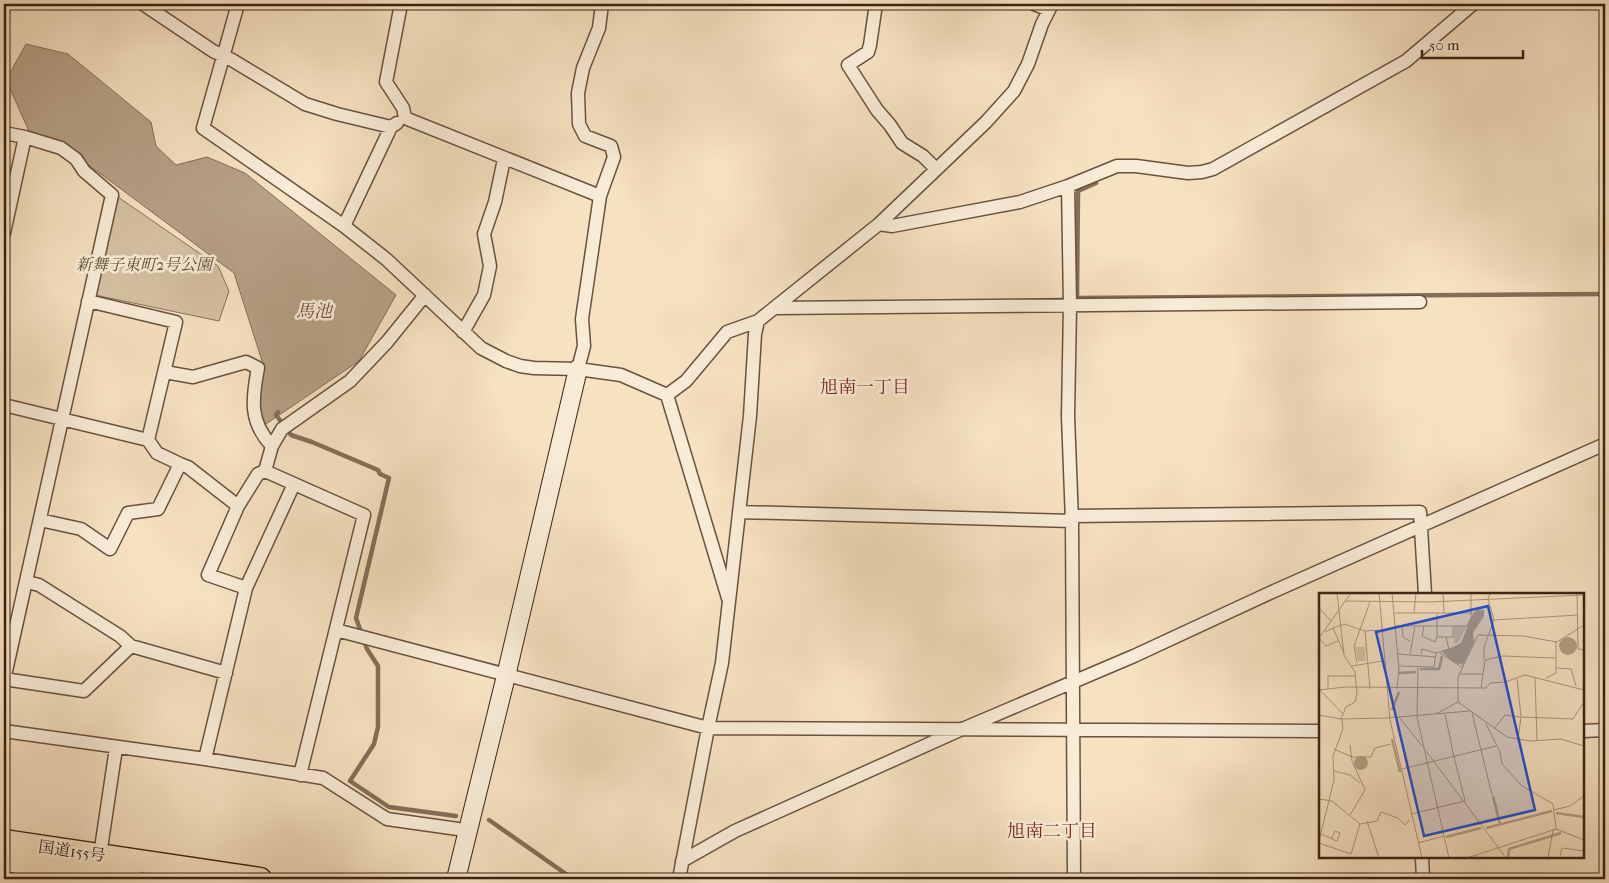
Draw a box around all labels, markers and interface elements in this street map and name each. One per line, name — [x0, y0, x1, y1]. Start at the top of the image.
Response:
scale bar — [1422, 28, 1523, 60]
text: 50 m — [1429, 36, 1460, 54]
park label: 新舞子東町2号公園 — [76, 255, 215, 274]
water label: 馬池 — [296, 301, 334, 322]
district label: 旭南一丁目 — [820, 377, 910, 398]
inset map — [1319, 593, 1584, 858]
district label: 旭南二丁目 — [1007, 821, 1097, 842]
street label: 国道155号 — [37, 837, 107, 865]

